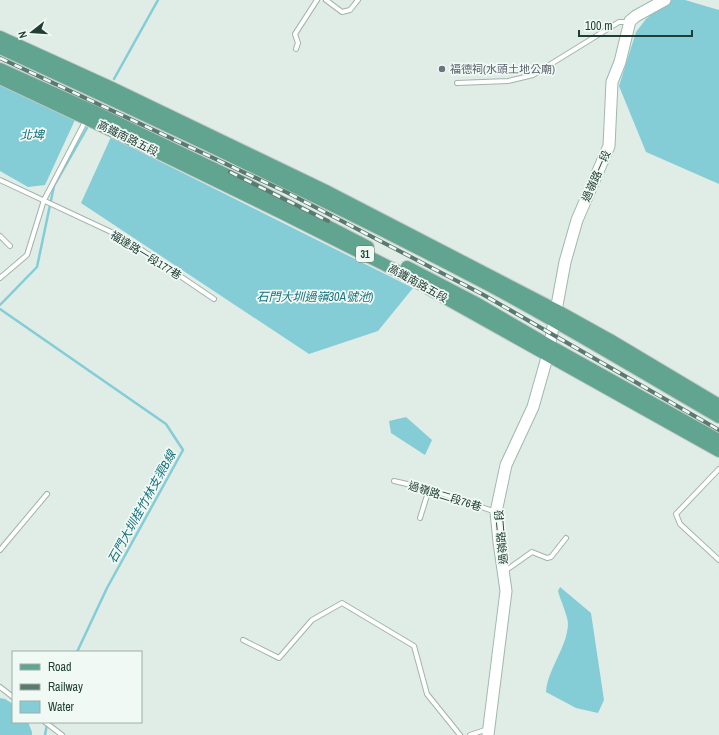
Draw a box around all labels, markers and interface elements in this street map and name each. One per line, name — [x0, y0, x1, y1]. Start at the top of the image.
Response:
north arrow — [12, 12, 52, 52]
scale bar — [579, 12, 692, 38]
text: 100 m — [585, 18, 612, 34]
text: N — [15, 30, 30, 40]
place label: 福德祠(水頭土地公廟) — [450, 62, 555, 76]
marker: 福德祠(水頭土地公廟) — [437, 64, 447, 74]
street label: 高鐵南路五段 — [95, 117, 161, 159]
water label: 北埤 — [20, 127, 46, 143]
street label: 過嶺路一段 — [578, 148, 614, 204]
street label: 福達路一段177巷 — [108, 228, 184, 282]
road number: 31 — [356, 246, 374, 262]
street label: 高鐵南路五段 — [386, 261, 450, 305]
water label: 石門大圳過嶺30A號池) — [257, 289, 373, 305]
water label: 石門大圳桂竹林支渠B線 — [104, 446, 181, 566]
street label: 過嶺路二段76巷 — [407, 478, 483, 514]
street label: 過嶺路二段 — [492, 509, 510, 565]
legend — [12, 651, 142, 723]
text: Road — [48, 659, 72, 675]
text: Railway — [48, 679, 83, 695]
text: Water — [48, 699, 75, 715]

